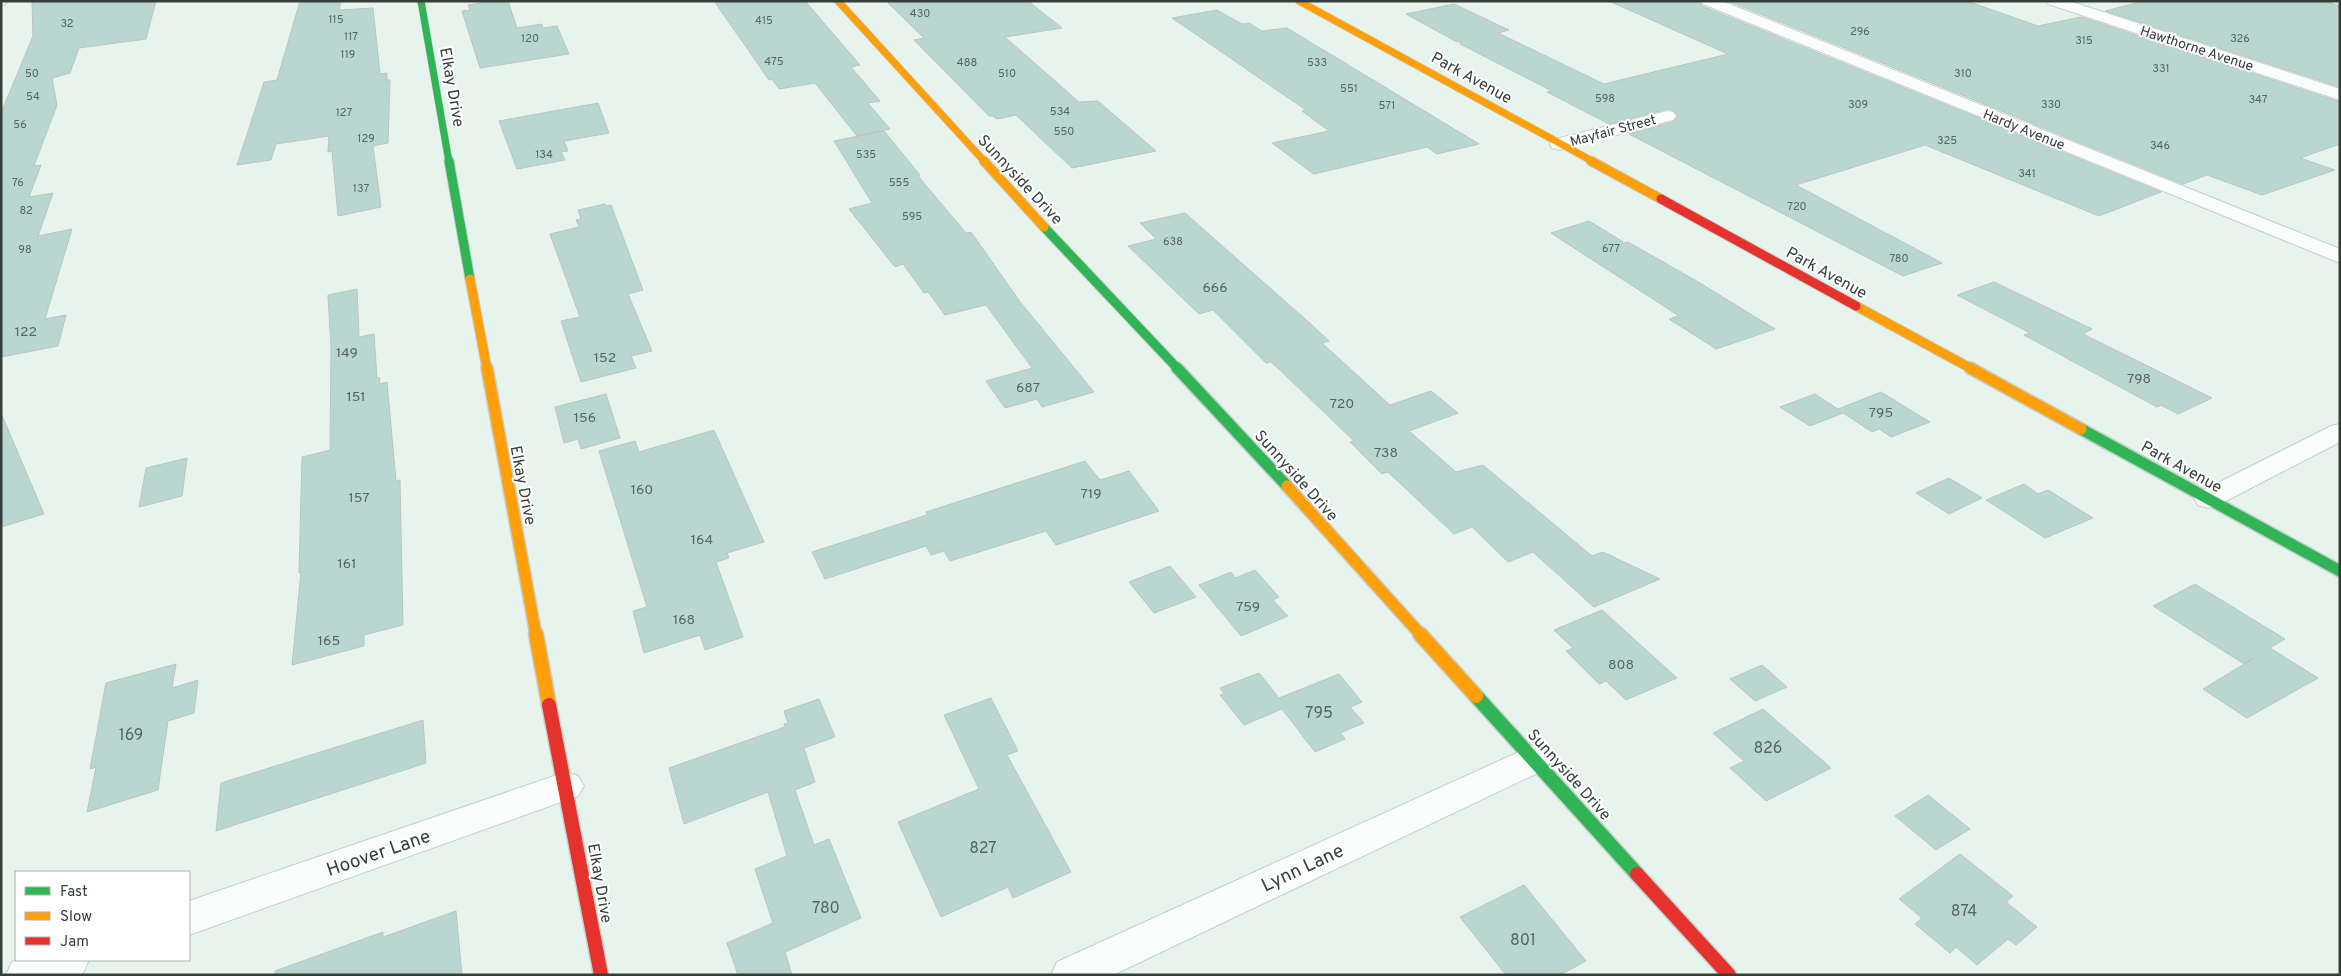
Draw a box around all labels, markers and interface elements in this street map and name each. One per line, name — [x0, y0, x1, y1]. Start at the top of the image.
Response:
house number: 430 — [910, 7, 930, 21]
house number: 115 — [328, 13, 344, 27]
house number: 415 — [755, 14, 773, 28]
house number: 32 — [60, 17, 74, 31]
street label: Hawthorne Avenue — [2138, 23, 2255, 76]
house number: 296 — [1850, 25, 1870, 39]
house number: 117 — [344, 30, 358, 44]
house number: 120 — [521, 32, 539, 46]
house number: 326 — [2230, 32, 2250, 46]
house number: 315 — [2075, 34, 2093, 48]
street label: Elkay Drive — [434, 46, 468, 129]
house number: 119 — [341, 48, 355, 62]
street label: Park Avenue — [1427, 48, 1515, 109]
house number: 475 — [764, 55, 784, 69]
house number: 488 — [957, 56, 977, 70]
house number: 533 — [1307, 56, 1327, 70]
house number: 331 — [2152, 62, 2170, 76]
house number: 50 — [25, 67, 39, 81]
house number: 510 — [998, 67, 1016, 81]
house number: 310 — [1954, 67, 1972, 81]
house number: 551 — [1340, 82, 1358, 96]
house number: 54 — [26, 90, 40, 104]
house number: 598 — [1595, 92, 1615, 106]
house number: 347 — [2248, 93, 2268, 107]
house number: 309 — [1848, 98, 1868, 112]
house number: 330 — [2041, 98, 2061, 112]
house number: 571 — [1379, 99, 1395, 113]
house number: 534 — [1050, 105, 1070, 119]
house number: 127 — [336, 106, 352, 120]
street label: Hardy Avenue — [1980, 106, 2067, 155]
street label: Mayfair Street — [1568, 112, 1658, 151]
house number: 56 — [13, 118, 27, 132]
house number: 550 — [1054, 125, 1074, 139]
street label: Sunnyside Drive — [973, 131, 1066, 230]
house number: 129 — [357, 132, 375, 146]
house number: 325 — [1937, 134, 1957, 148]
house number: 346 — [2150, 139, 2170, 153]
house number: 134 — [535, 148, 553, 162]
house number: 535 — [856, 148, 876, 162]
house number: 341 — [2018, 167, 2036, 181]
house number: 76 — [12, 176, 24, 190]
house number: 555 — [889, 176, 909, 190]
house number: 137 — [353, 182, 369, 196]
house number: 720 — [1787, 200, 1807, 214]
house number: 82 — [19, 204, 33, 218]
house number: 595 — [902, 210, 922, 224]
house number: 638 — [1163, 235, 1183, 249]
house number: 677 — [1602, 242, 1620, 256]
house number: 98 — [18, 243, 32, 257]
street label: Park Avenue — [1782, 243, 1870, 304]
house number: 780 — [1889, 252, 1909, 266]
house number: 666 — [1202, 280, 1228, 297]
house number: 122 — [15, 324, 37, 341]
house number: 149 — [336, 345, 358, 362]
house number: 152 — [594, 350, 616, 367]
house number: 798 — [2127, 371, 2151, 388]
house number: 687 — [1016, 380, 1040, 397]
house number: 151 — [346, 389, 366, 406]
house number: 720 — [1330, 396, 1354, 413]
house number: 795 — [1869, 405, 1893, 422]
house number: 156 — [574, 410, 596, 427]
street label: Sunnyside Drive — [1249, 427, 1342, 526]
street label: Park Avenue — [2137, 437, 2225, 498]
street label: Elkay Drive — [505, 444, 540, 527]
house number: 738 — [1374, 445, 1398, 462]
house number: 160 — [631, 482, 653, 499]
house number: 719 — [1080, 486, 1102, 503]
house number: 157 — [348, 490, 370, 507]
house number: 164 — [691, 532, 713, 549]
house number: 161 — [338, 556, 356, 573]
house number: 759 — [1236, 599, 1260, 616]
house number: 168 — [673, 612, 695, 629]
house number: 165 — [318, 633, 340, 650]
house number: 808 — [1608, 657, 1634, 674]
house number: 795 — [1305, 704, 1333, 724]
house number: 169 — [119, 726, 143, 746]
street label: Sunnyside Drive — [1522, 726, 1615, 825]
house number: 826 — [1754, 739, 1782, 759]
street label: Hoover Lane — [323, 825, 434, 883]
house number: 827 — [969, 839, 997, 859]
street label: Lynn Lane — [1258, 839, 1348, 898]
street label: Elkay Drive — [582, 842, 616, 925]
legend — [15, 871, 190, 961]
text: Fast — [60, 883, 88, 902]
house number: 780 — [812, 899, 840, 919]
house number: 874 — [1951, 902, 1977, 922]
text: Slow — [60, 908, 92, 927]
house number: 801 — [1510, 931, 1536, 951]
text: Jam — [60, 933, 89, 952]

